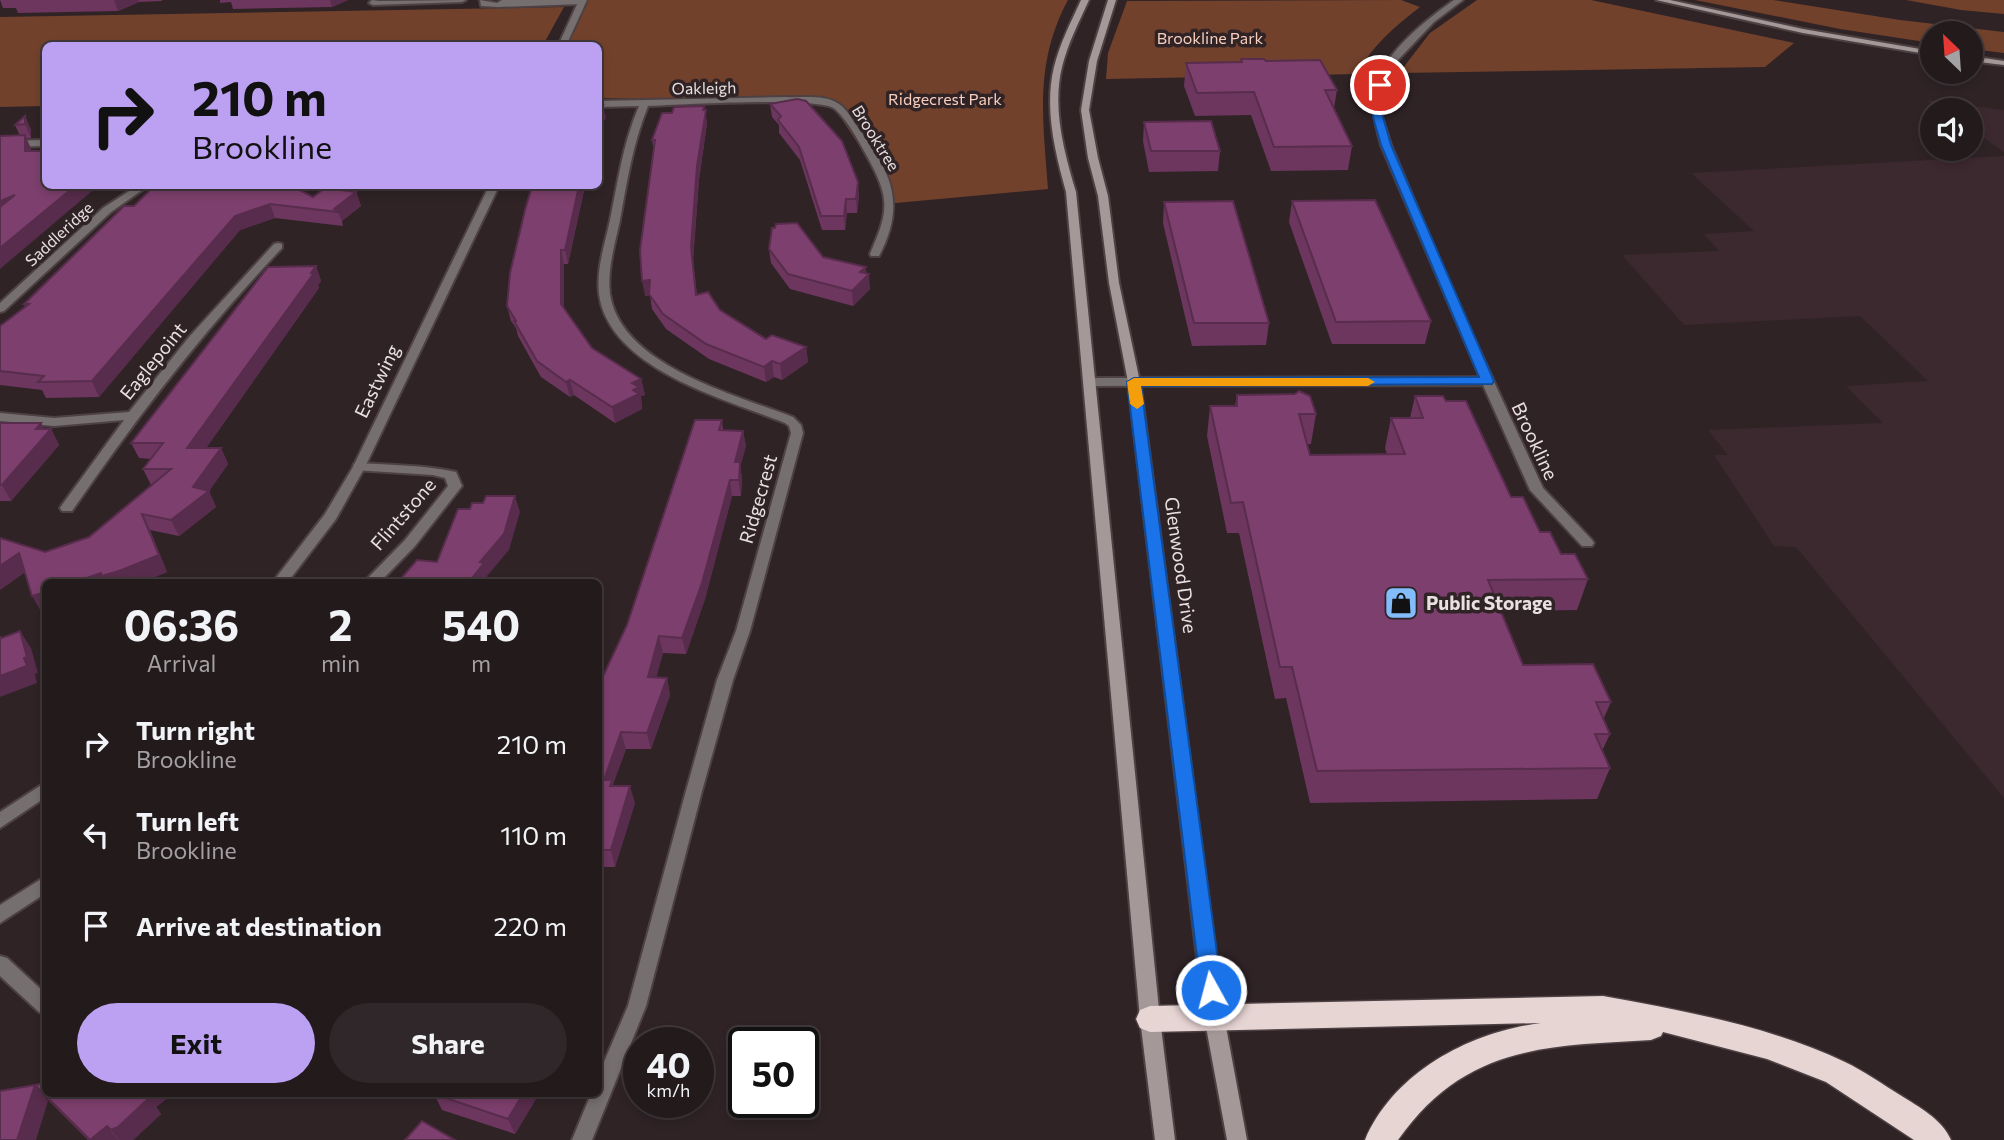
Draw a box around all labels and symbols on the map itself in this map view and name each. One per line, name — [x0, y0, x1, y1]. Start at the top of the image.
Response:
north arrow — [1920, 21, 1983, 84]
park label: Brookline Park — [1157, 28, 1264, 47]
pin — [1350, 55, 1410, 115]
street label: Oakleigh — [672, 77, 736, 98]
park label: Ridgecrest Park — [888, 89, 1002, 108]
street label: Brooktree — [849, 101, 904, 174]
street label: Saddleridge — [21, 198, 96, 270]
street label: Eaglepoint — [115, 317, 191, 404]
street label: Eastwing — [349, 340, 404, 421]
street label: Brookline — [1507, 398, 1563, 483]
street label: Ridgecrest — [734, 451, 781, 546]
street label: Flintstone — [365, 473, 440, 554]
street label: Glenwood Drive — [1161, 495, 1202, 635]
shop icon: Public Storage — [1382, 584, 1420, 622]
place label: Public Storage — [1426, 591, 1552, 614]
position arrow — [1174, 953, 1248, 1027]
speed limit sign: 50 — [728, 1027, 819, 1118]

